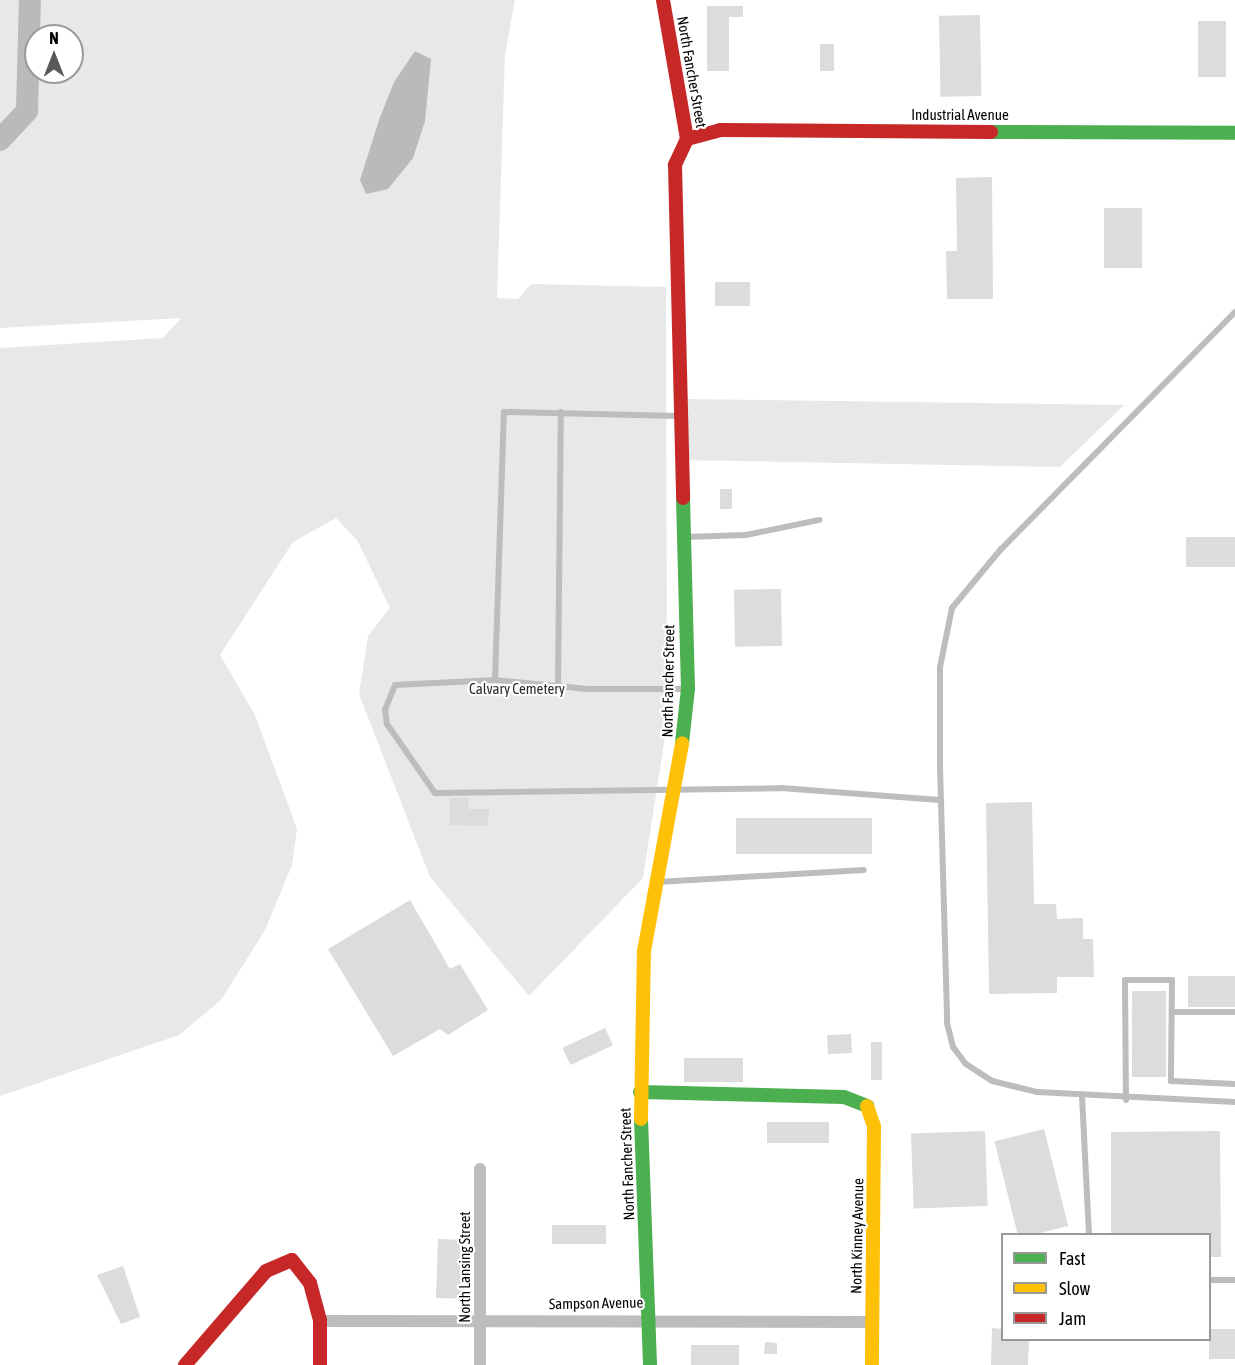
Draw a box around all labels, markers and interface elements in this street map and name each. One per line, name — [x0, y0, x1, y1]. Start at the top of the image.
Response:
street label: North Fancher Street — [673, 15, 711, 129]
north arrow — [24, 24, 84, 84]
text: N — [49, 29, 59, 47]
street label: Industrial Avenue — [911, 106, 1009, 124]
street label: North Fancher Street — [658, 624, 678, 738]
park label: Calvary Cemetery — [469, 680, 565, 698]
street label: North Fancher Street — [616, 1107, 638, 1221]
street label: North Kinney Avenue — [847, 1178, 867, 1294]
street label: North Lansing Street — [456, 1211, 474, 1323]
legend — [1001, 1233, 1211, 1341]
text: Fast — [1059, 1248, 1086, 1269]
text: Slow — [1059, 1278, 1090, 1299]
street label: Sampson Avenue — [549, 1293, 643, 1313]
text: Jam — [1059, 1308, 1086, 1329]

